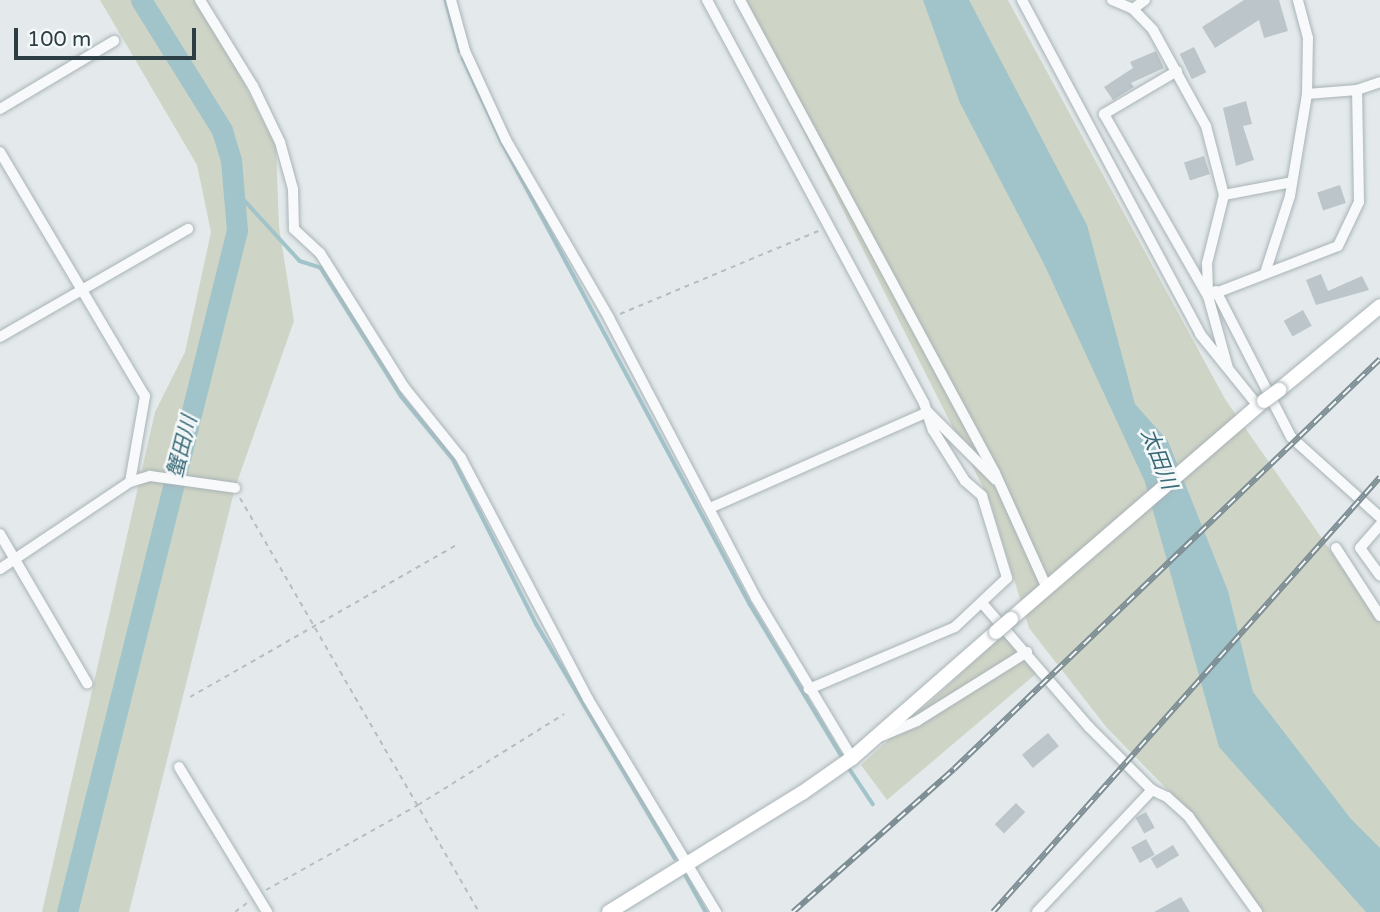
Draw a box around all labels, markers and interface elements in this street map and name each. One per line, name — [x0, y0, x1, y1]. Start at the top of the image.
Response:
scale bar — [18, 14, 200, 58]
text: 100 m — [27, 27, 91, 52]
water label: 蟹田川 — [163, 413, 203, 481]
water label: 太田川 — [1135, 425, 1181, 493]

